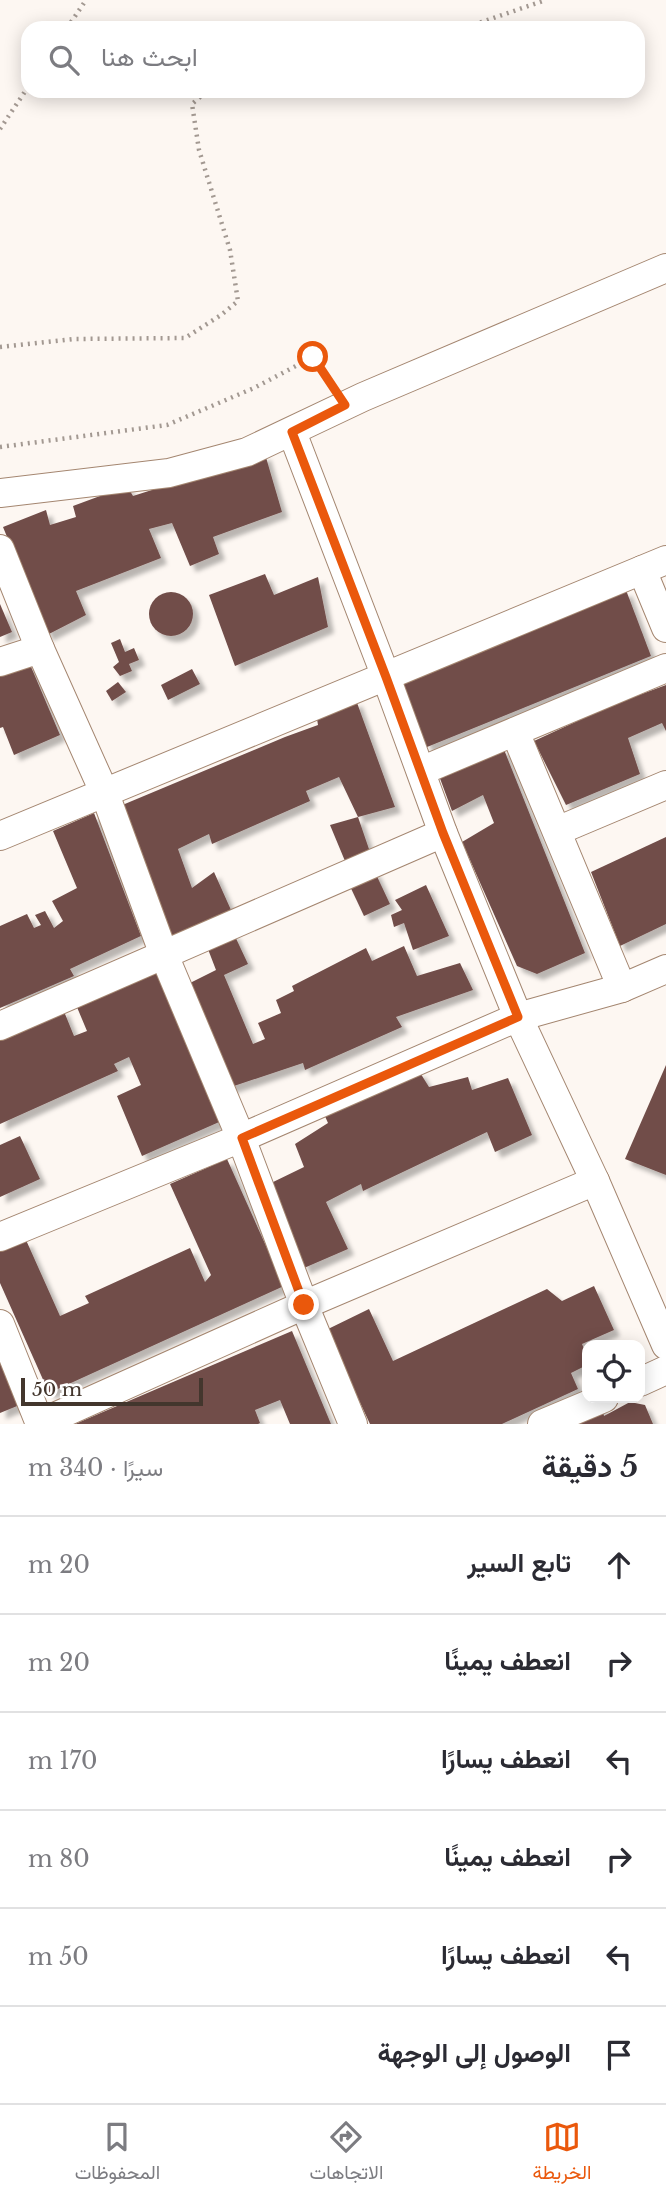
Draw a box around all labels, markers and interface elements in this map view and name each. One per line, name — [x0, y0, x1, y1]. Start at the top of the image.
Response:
search box — [21, 21, 645, 98]
icon: search — [45, 41, 83, 79]
text: ابحث هنا — [101, 41, 198, 73]
route start — [297, 341, 328, 372]
route end — [288, 1289, 319, 1320]
map controls — [582, 1340, 645, 1403]
button: locate — [582, 1340, 645, 1403]
scale bar — [21, 1375, 203, 1407]
text: 50 m — [32, 1378, 82, 1401]
text: 5 دقيقة — [541, 1448, 638, 1485]
text: سيرًا · 340 m — [28, 1454, 163, 1482]
icon: ahead — [600, 1546, 638, 1584]
text: تابع السير — [467, 1547, 571, 1579]
text: 20 m — [28, 1551, 90, 1579]
icon: right — [600, 1644, 638, 1682]
text: انعطف يمينًا — [444, 1645, 571, 1677]
text: 20 m — [28, 1649, 90, 1677]
icon: left — [600, 1742, 638, 1780]
text: انعطف يسارًا — [441, 1743, 571, 1775]
text: 170 m — [28, 1747, 98, 1775]
icon: right — [600, 1840, 638, 1878]
text: انعطف يمينًا — [444, 1841, 571, 1873]
text: 80 m — [28, 1845, 90, 1873]
icon: left — [600, 1938, 638, 1976]
text: انعطف يسارًا — [441, 1939, 571, 1971]
text: 50 m — [28, 1943, 89, 1971]
icon: arrive — [600, 2036, 638, 2074]
text: الوصول إلى الوجهة — [377, 2037, 571, 2069]
tab: المحفوظات — [75, 2118, 160, 2189]
tab: الاتجاهات — [310, 2118, 383, 2189]
tab: الخريطة — [533, 2118, 591, 2189]

